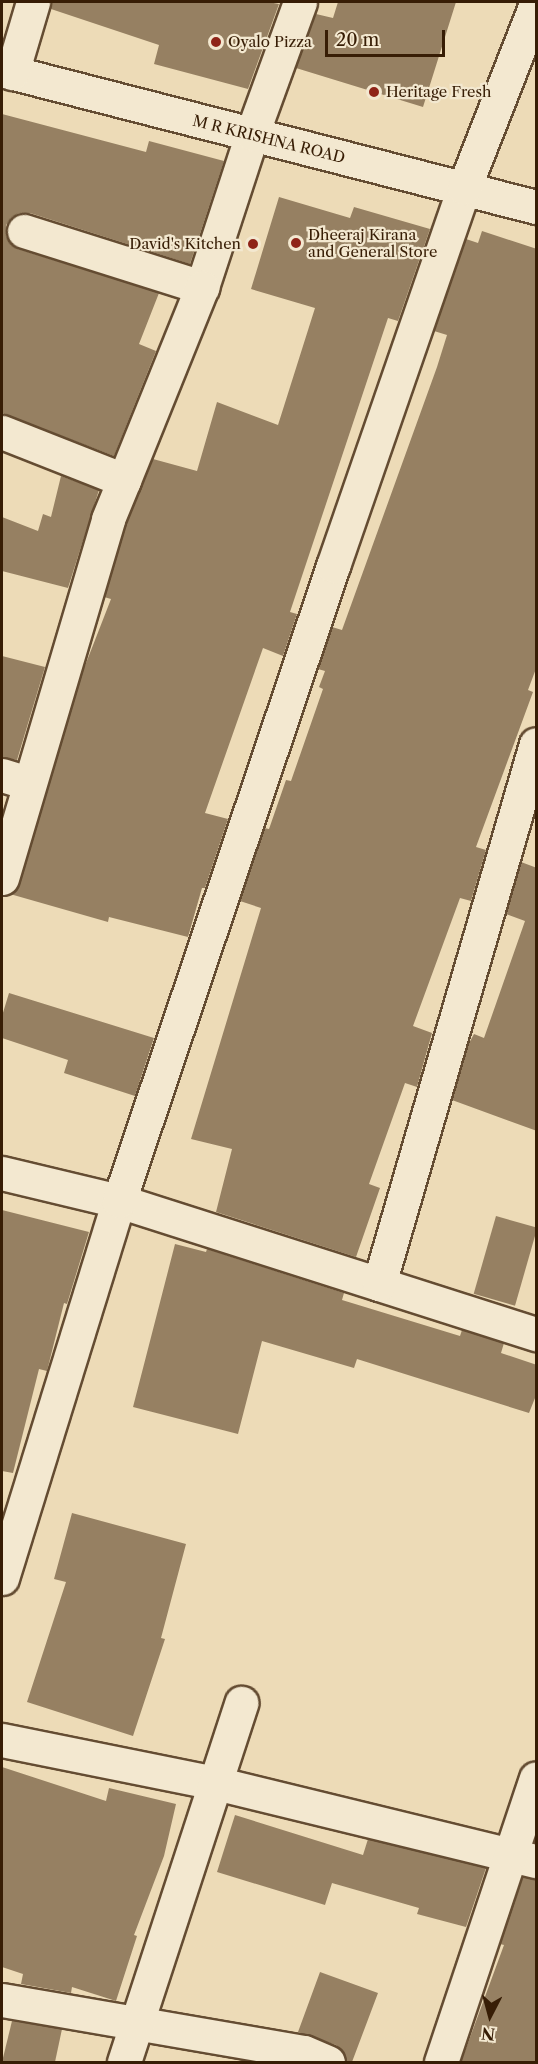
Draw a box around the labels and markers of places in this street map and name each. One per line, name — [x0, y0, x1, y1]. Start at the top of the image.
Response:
place label: Oyalo Pizza — [228, 33, 312, 51]
marker: Oyalo Pizza — [209, 35, 223, 49]
place label: Heritage Fresh — [386, 83, 491, 101]
marker: Heritage Fresh — [367, 85, 381, 99]
place label: Dheeraj Kirana and General Store — [308, 225, 437, 260]
place label: David's Kitchen — [129, 235, 241, 253]
marker: Dheeraj Kirana and General Store — [289, 236, 303, 250]
marker: David's Kitchen — [246, 237, 260, 251]

